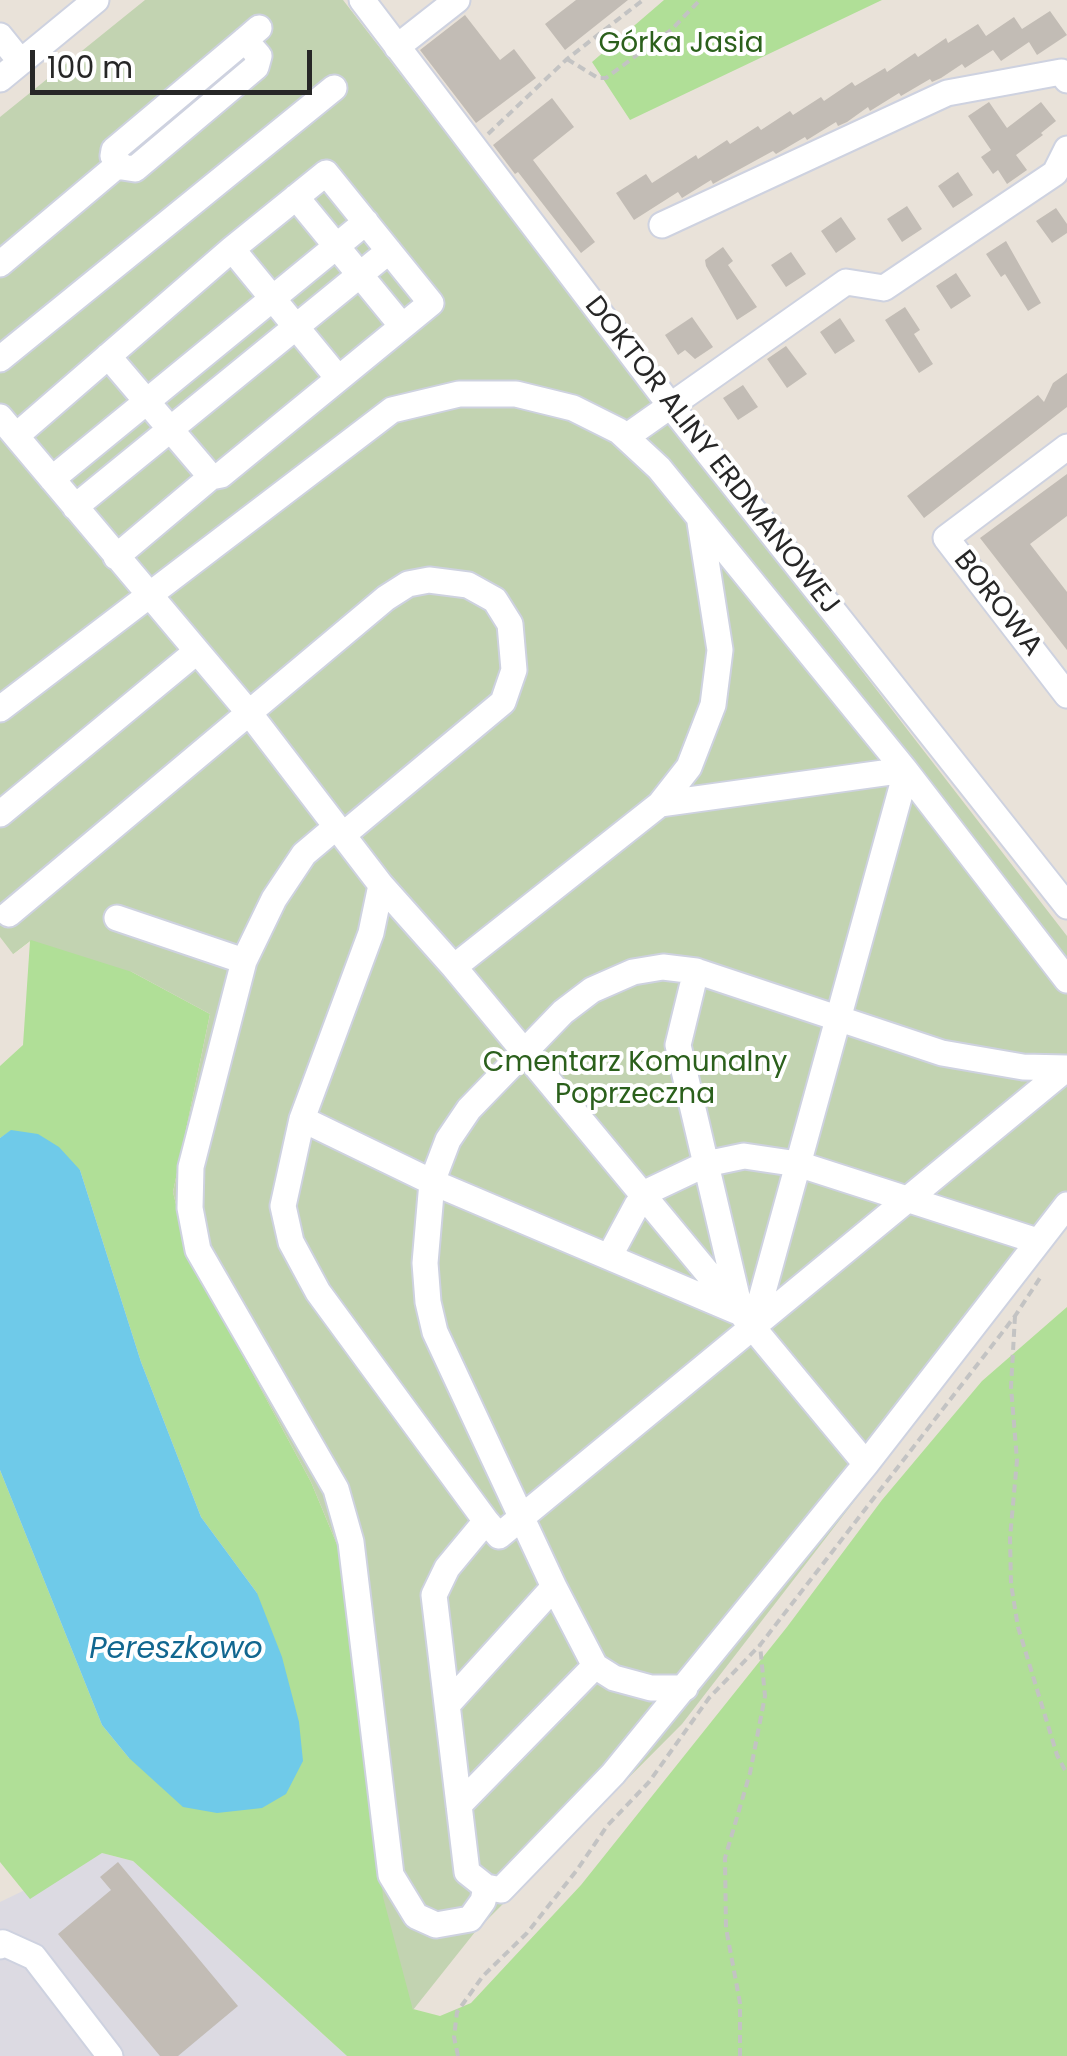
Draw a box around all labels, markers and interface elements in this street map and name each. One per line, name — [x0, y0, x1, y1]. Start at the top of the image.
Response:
park label: Górka Jasia — [598, 28, 764, 62]
scale bar — [35, 30, 318, 92]
text: 100 m — [47, 46, 133, 89]
street label: DOKTOR ALINY ERDMANOWEJ — [576, 290, 846, 622]
street label: BOROWA — [945, 545, 1049, 663]
park label: Cmentarz Komunalny Poprzeczna — [483, 1047, 787, 1113]
water label: Pereszkowo — [89, 1632, 263, 1668]

